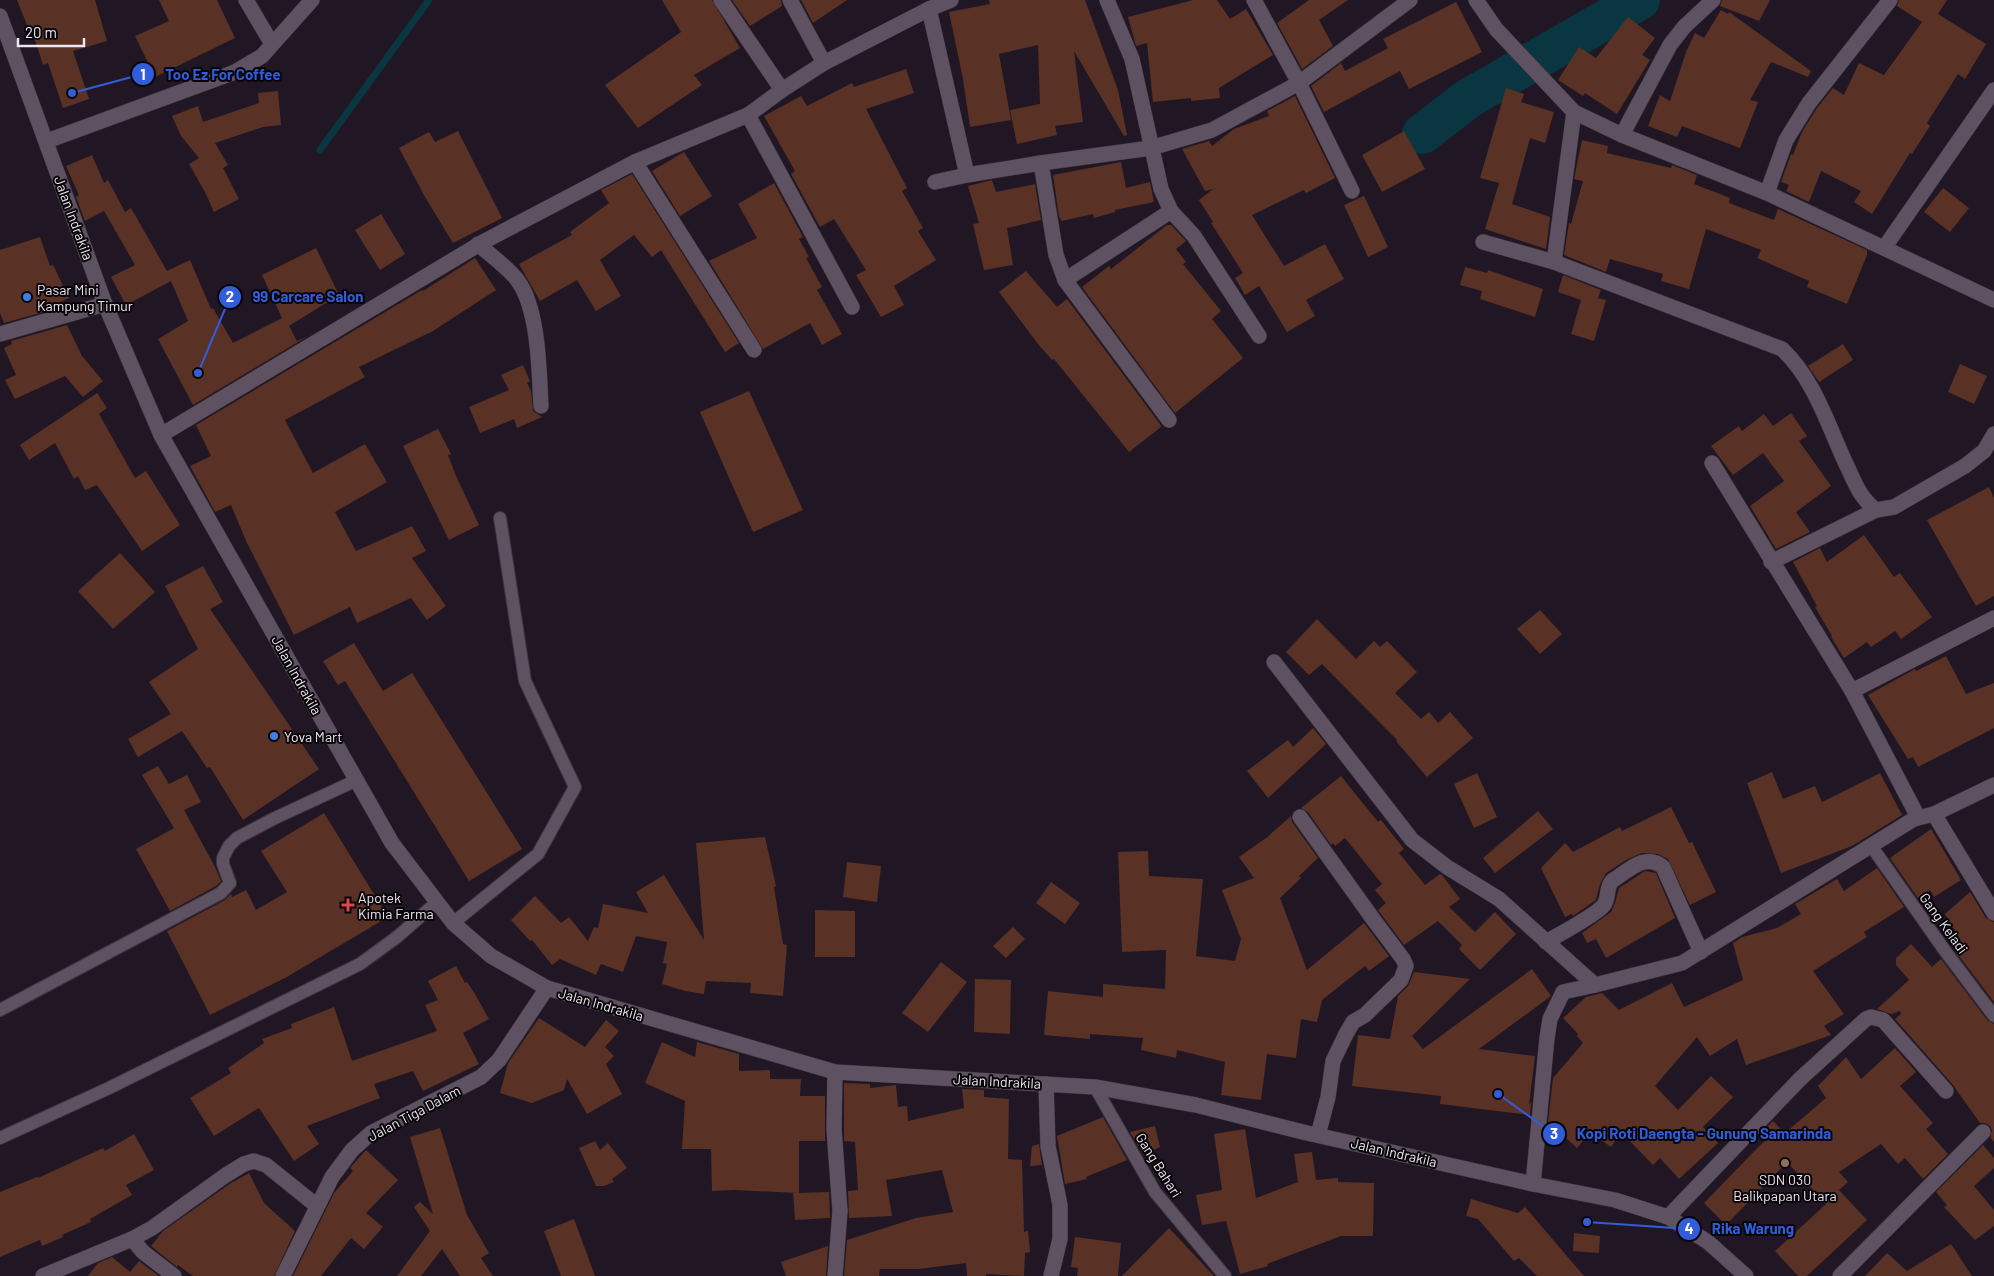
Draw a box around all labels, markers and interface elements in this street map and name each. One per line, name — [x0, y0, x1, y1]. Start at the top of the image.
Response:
scale bar — [18, 15, 84, 47]
text: 20 m — [25, 23, 57, 41]
callout: Too Ez For Coffee — [131, 59, 291, 89]
text: 1 — [140, 65, 146, 83]
text: Too Ez For Coffee — [165, 65, 281, 83]
street label: Jalan Indrakila — [51, 174, 97, 262]
place label: Pasar Mini Kampung Timur — [37, 281, 133, 314]
callout: 99 Carcare Salon — [217, 282, 374, 312]
text: 2 — [226, 287, 234, 305]
text: 99 Carcare Salon — [252, 287, 364, 305]
marker: Pasar Mini Kampung Timur — [21, 291, 33, 303]
street label: Jalan Indrakila — [268, 632, 326, 718]
place label: Yova Mart — [284, 728, 342, 745]
marker: Yova Mart — [268, 730, 280, 742]
place label: Apotek Kimia Farma — [358, 889, 434, 922]
street label: Gang Keladi — [1916, 889, 1972, 957]
marker: Apotek Kimia Farma — [342, 899, 354, 911]
street label: Jalan Indrakila — [556, 984, 646, 1024]
street label: Jalan Indrakila — [953, 1070, 1041, 1092]
street label: Jalan Tiga Dalam — [365, 1081, 463, 1145]
callout: Kopi Roti Daengta - Gunung Samarinda — [1542, 1119, 1841, 1149]
text: 3 — [1550, 1124, 1558, 1142]
text: Kopi Roti Daengta - Gunung Samarinda — [1577, 1124, 1831, 1142]
street label: Gang Bahari — [1133, 1130, 1185, 1200]
street label: Jalan Indrakila — [1349, 1134, 1439, 1170]
marker: SDN 030 Balikpapan Utara — [1779, 1157, 1791, 1169]
place label: SDN 030 Balikpapan Utara — [1733, 1171, 1837, 1204]
callout: Rika Warung — [1677, 1214, 1804, 1244]
text: 4 — [1684, 1219, 1694, 1237]
text: Rika Warung — [1712, 1219, 1794, 1237]

